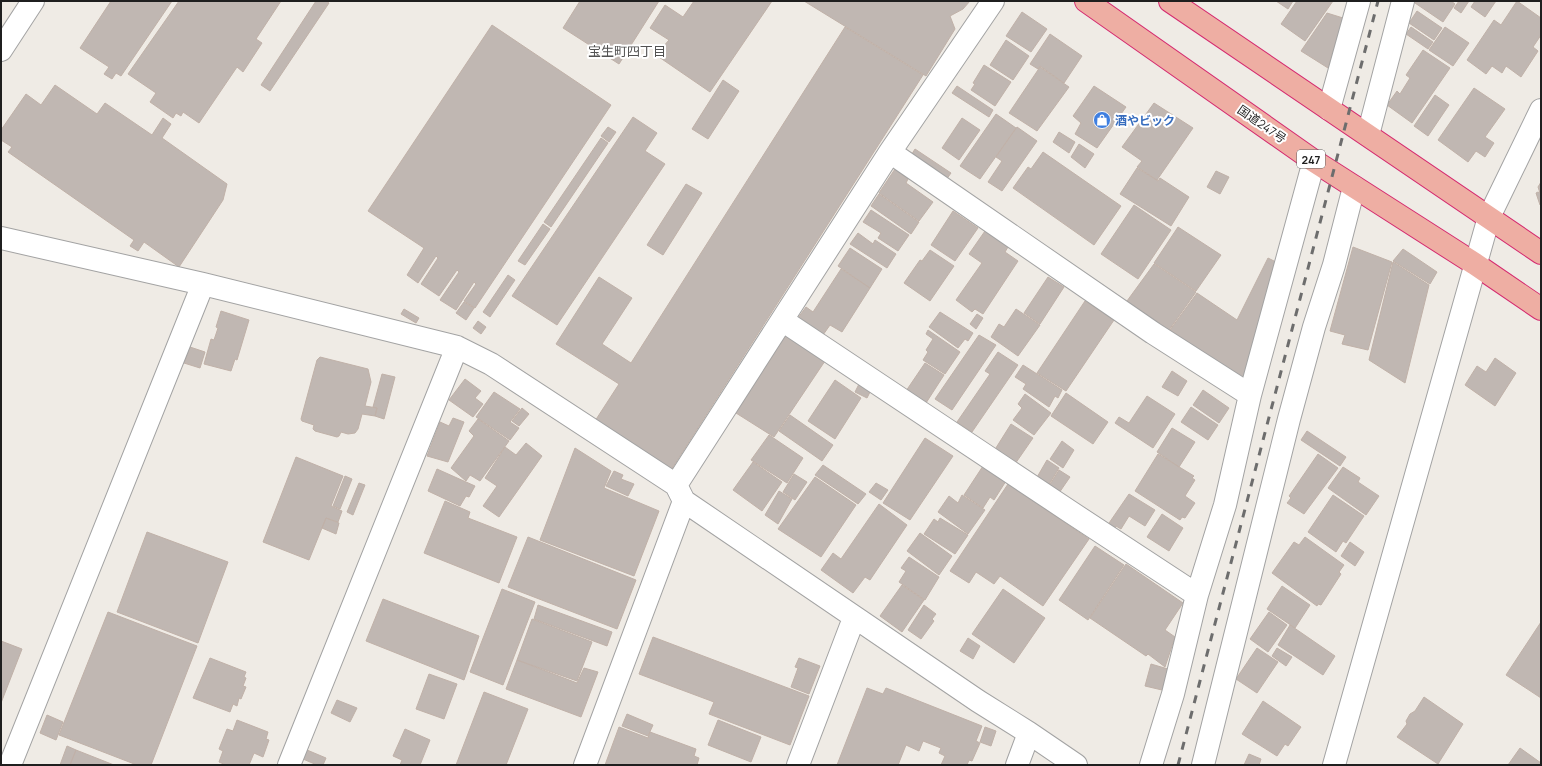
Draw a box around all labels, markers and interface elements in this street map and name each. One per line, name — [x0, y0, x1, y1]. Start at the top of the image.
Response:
district label: 宝生町四丁目 — [588, 42, 666, 60]
street label: 国道247号 — [1234, 101, 1290, 147]
shop icon: 酒やビック — [1092, 110, 1112, 130]
place label: 酒やビック — [1115, 112, 1175, 129]
road number: 247 — [1297, 150, 1325, 168]

